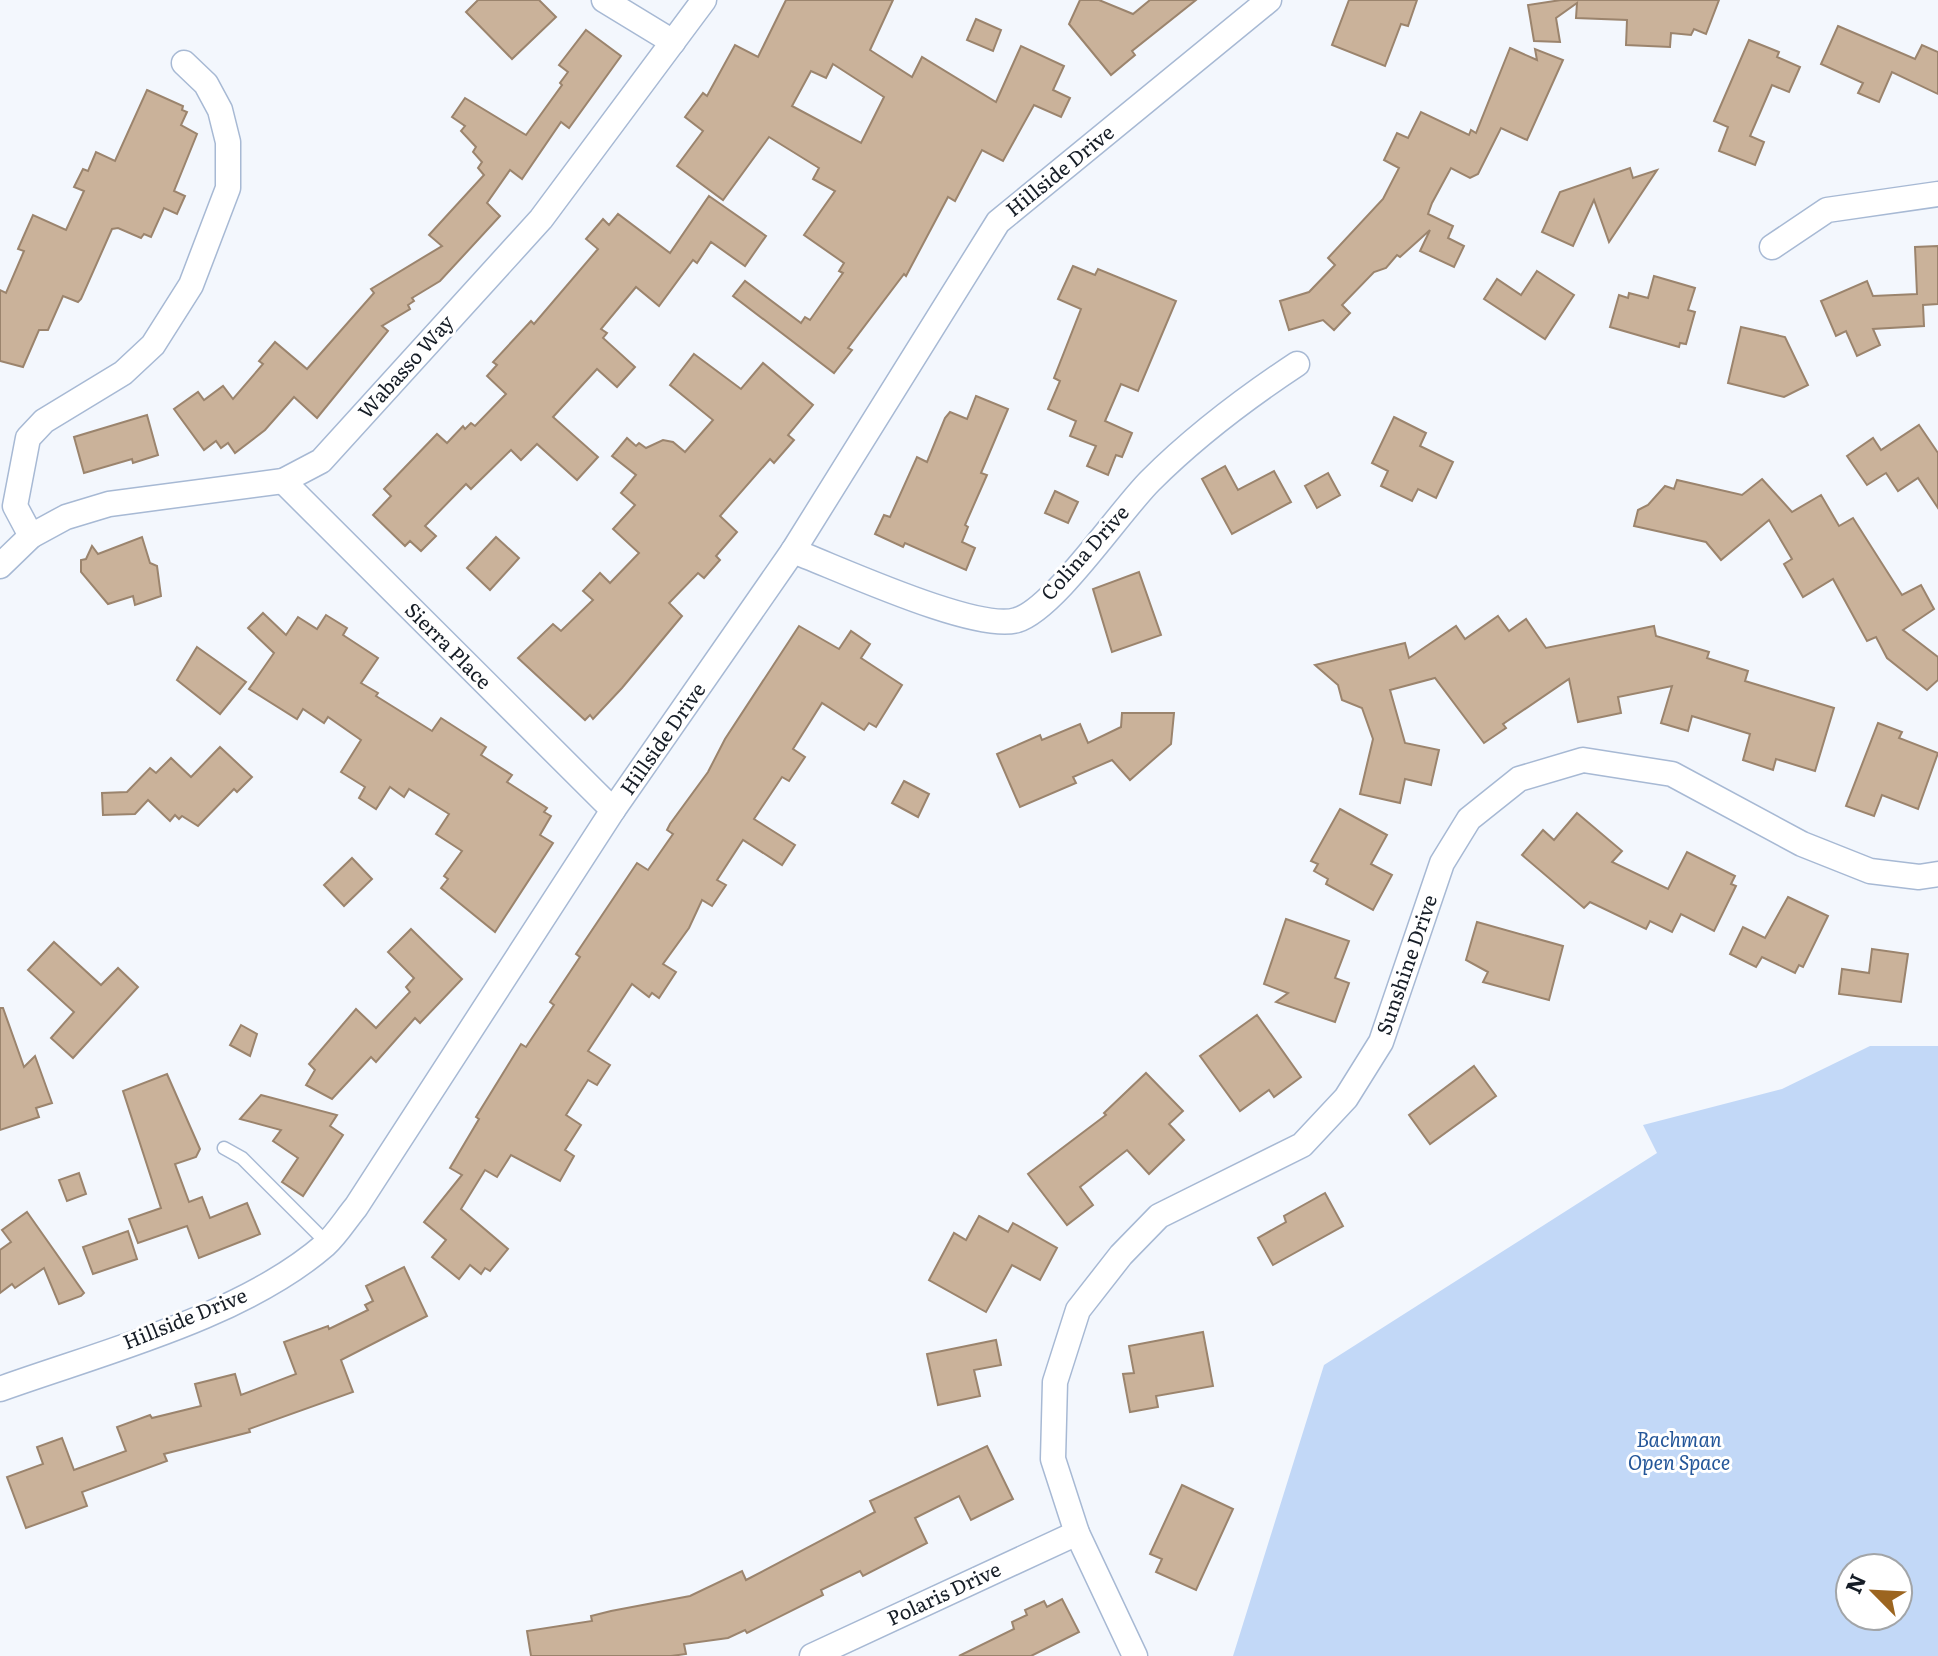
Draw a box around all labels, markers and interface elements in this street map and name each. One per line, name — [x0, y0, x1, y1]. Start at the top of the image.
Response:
street label: Hillside Drive — [998, 116, 1119, 222]
street label: Wabasso Way — [350, 307, 460, 424]
street label: Colina Drive — [1032, 497, 1135, 606]
street label: Sierra Place — [399, 594, 500, 695]
street label: Hillside Drive — [611, 675, 711, 800]
street label: Sunshine Drive — [1367, 890, 1443, 1038]
street label: Hillside Drive — [118, 1279, 251, 1356]
park label: Bachman Open Space — [1628, 1423, 1730, 1476]
north arrow — [1834, 1552, 1914, 1632]
street label: Polaris Drive — [881, 1553, 1005, 1632]
text: N — [1836, 1568, 1873, 1598]

